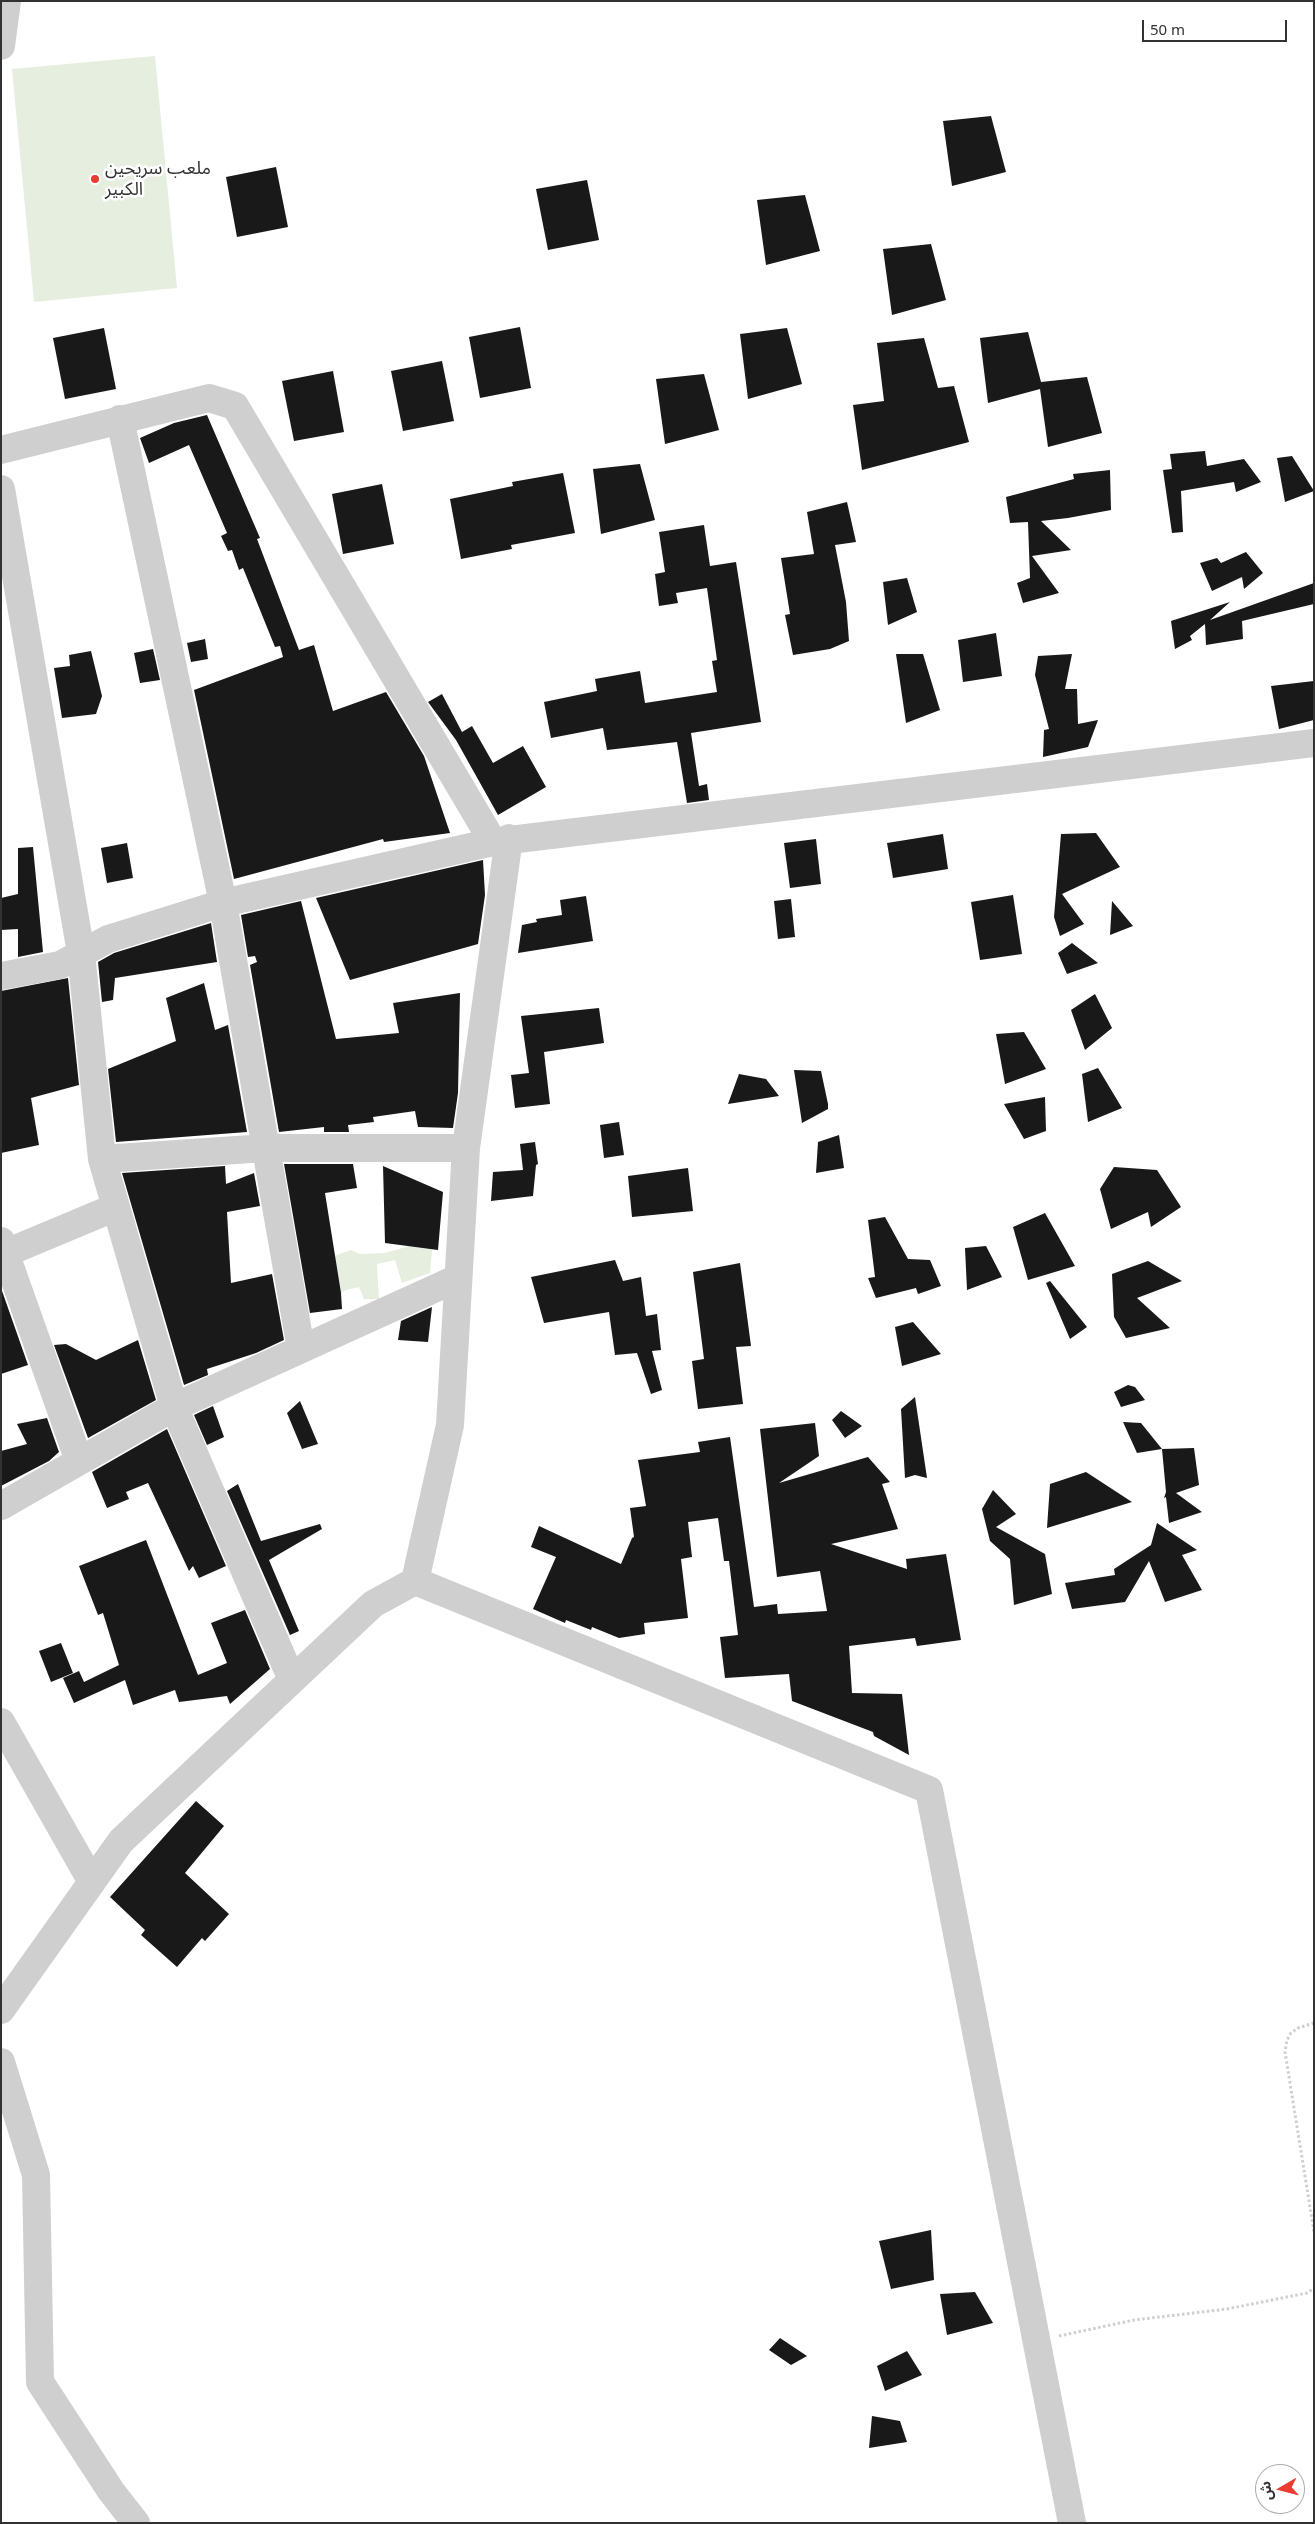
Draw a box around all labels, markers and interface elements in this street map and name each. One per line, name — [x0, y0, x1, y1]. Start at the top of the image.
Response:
scale bar — [1145, 10, 1290, 42]
text: 50 m — [1150, 19, 1185, 39]
place label: ملعب سريحين الكبير — [105, 158, 211, 200]
marker: ملعب سريحين الكبير — [89, 173, 101, 185]
north arrow — [1255, 2464, 1305, 2514]
text: ش — [1255, 2480, 1276, 2502]

